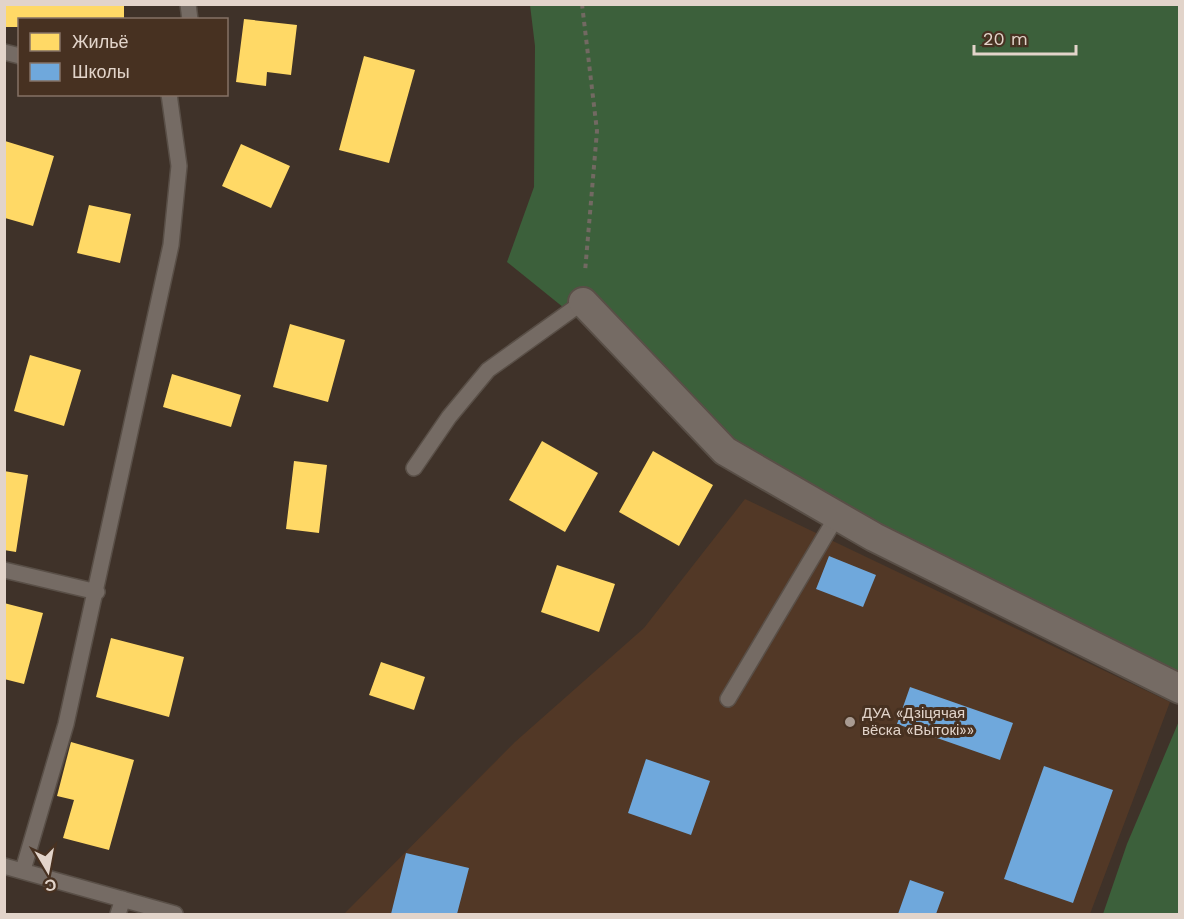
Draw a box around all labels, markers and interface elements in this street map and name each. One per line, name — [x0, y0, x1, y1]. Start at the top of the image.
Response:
legend — [18, 18, 228, 96]
scale bar — [974, 18, 1076, 56]
text: 20 m — [983, 28, 1028, 49]
text: Жильё — [72, 31, 129, 52]
text: Школы — [72, 61, 130, 82]
place label: ДУА «Дзіцячая вёска «Вытокі»» — [862, 704, 974, 739]
marker: ДУА «Дзіцячая вёска «Вытокі»» — [843, 715, 857, 729]
north arrow — [18, 841, 78, 901]
text: С — [43, 875, 58, 896]

